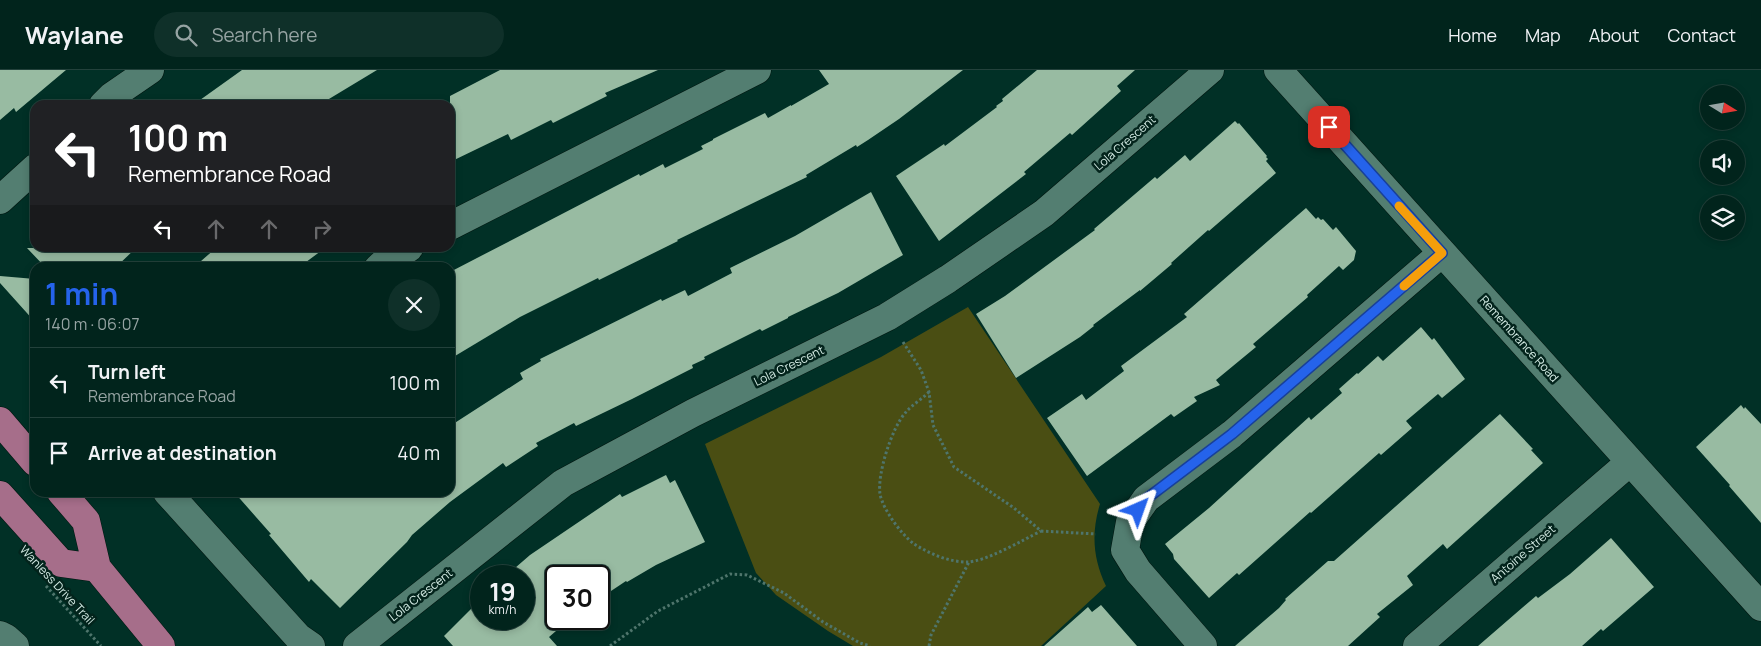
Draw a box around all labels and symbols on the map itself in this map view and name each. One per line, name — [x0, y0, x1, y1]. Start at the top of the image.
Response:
north arrow — [1700, 85, 1745, 130]
pin — [1308, 106, 1350, 148]
street label: Lola Crescent — [1090, 111, 1159, 174]
street label: Remembrance Road — [1476, 292, 1563, 386]
street label: Lola Crescent — [751, 341, 827, 390]
position arrow — [1111, 483, 1163, 535]
street label: Antoine Street — [1487, 521, 1559, 587]
street label: Wanless Drive Trail — [16, 541, 99, 628]
street label: Lola Crescent — [385, 564, 456, 625]
speed limit sign: 30 — [545, 565, 610, 630]

